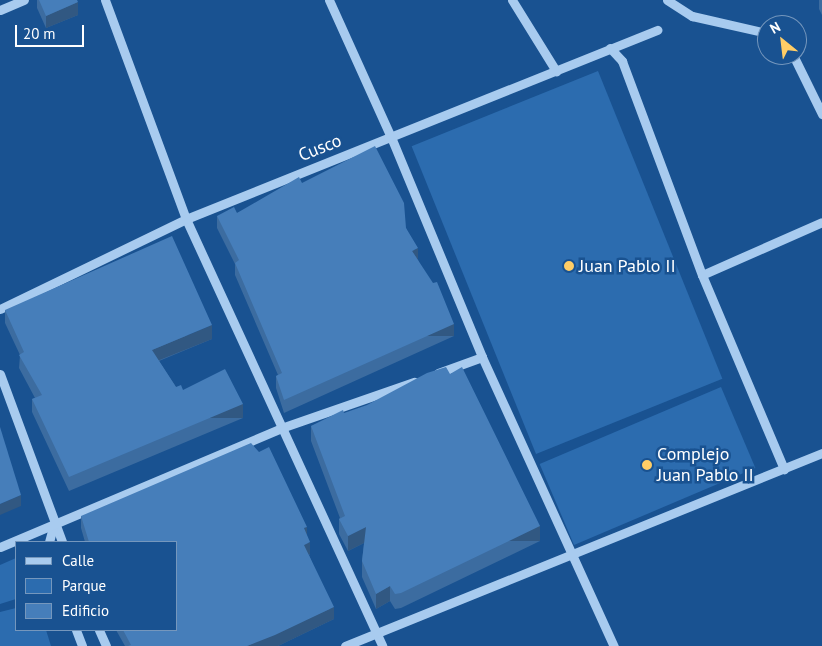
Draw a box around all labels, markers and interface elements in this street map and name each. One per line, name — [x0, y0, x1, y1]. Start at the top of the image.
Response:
scale bar — [18, 15, 86, 47]
north arrow — [757, 15, 807, 65]
text: N — [767, 18, 784, 38]
text: 20 m — [23, 24, 56, 43]
street label: Cusco — [295, 130, 345, 166]
place label: Juan Pablo II — [579, 255, 676, 277]
marker: Juan Pablo II — [563, 260, 575, 272]
place label: Complejo Juan Pablo II — [657, 444, 754, 486]
marker: Complejo Juan Pablo II — [641, 459, 653, 471]
legend — [15, 541, 178, 631]
text: Calle — [62, 551, 94, 570]
text: Parque — [62, 576, 106, 595]
text: Edificio — [62, 601, 109, 620]

